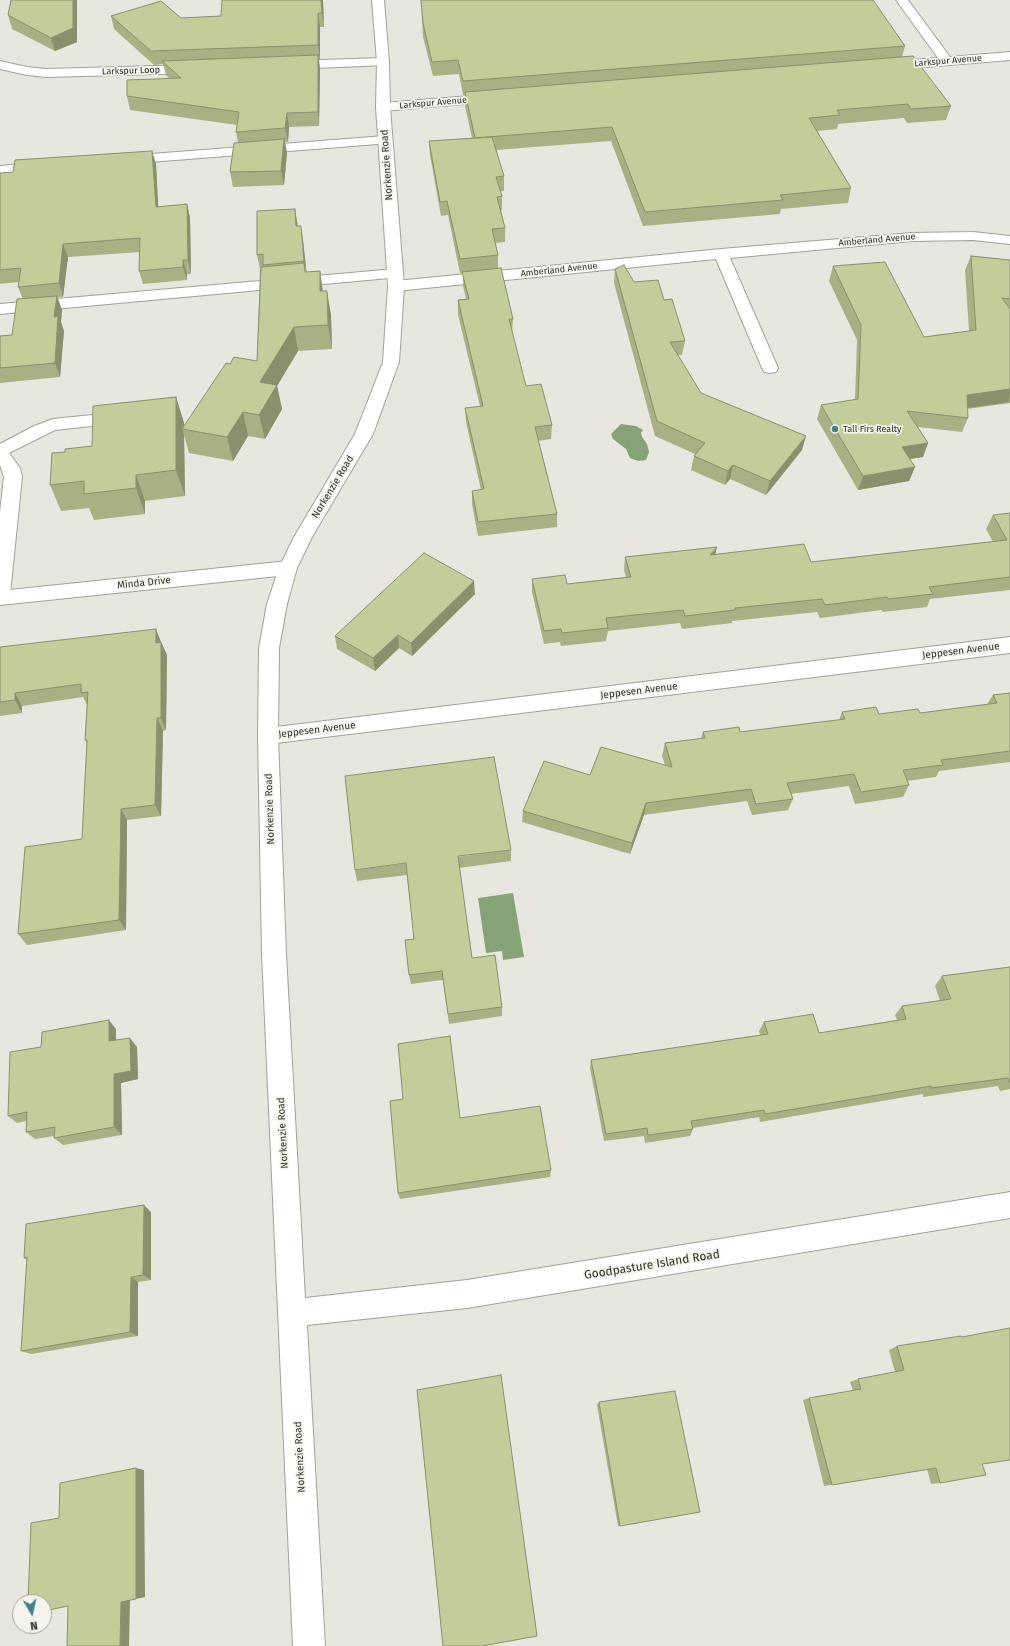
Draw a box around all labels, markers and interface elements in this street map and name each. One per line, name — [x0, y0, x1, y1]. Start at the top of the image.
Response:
street label: Larkspur Avenue — [914, 53, 982, 69]
street label: Larkspur Loop — [102, 65, 160, 77]
street label: Larkspur Avenue — [399, 95, 467, 111]
street label: Norkenzie Road — [379, 129, 395, 201]
street label: Amberland Avenue — [838, 231, 916, 249]
street label: Amberland Avenue — [520, 261, 598, 279]
marker: Tall Firs Realty — [830, 424, 840, 434]
place label: Tall Firs Realty — [843, 424, 901, 434]
street label: Norkenzie Road — [310, 453, 356, 521]
street label: Minda Drive — [117, 574, 171, 592]
street label: Jeppesen Avenue — [922, 640, 1000, 662]
street label: Jeppesen Avenue — [600, 680, 678, 702]
street label: Jeppesen Avenue — [278, 719, 356, 741]
street label: Norkenzie Road — [263, 773, 277, 845]
street label: Norkenzie Road — [275, 1097, 291, 1169]
street label: Goodpasture Island Road — [583, 1247, 721, 1283]
street label: Norkenzie Road — [292, 1421, 308, 1493]
north arrow — [12, 1594, 52, 1634]
text: N — [29, 1618, 38, 1632]

